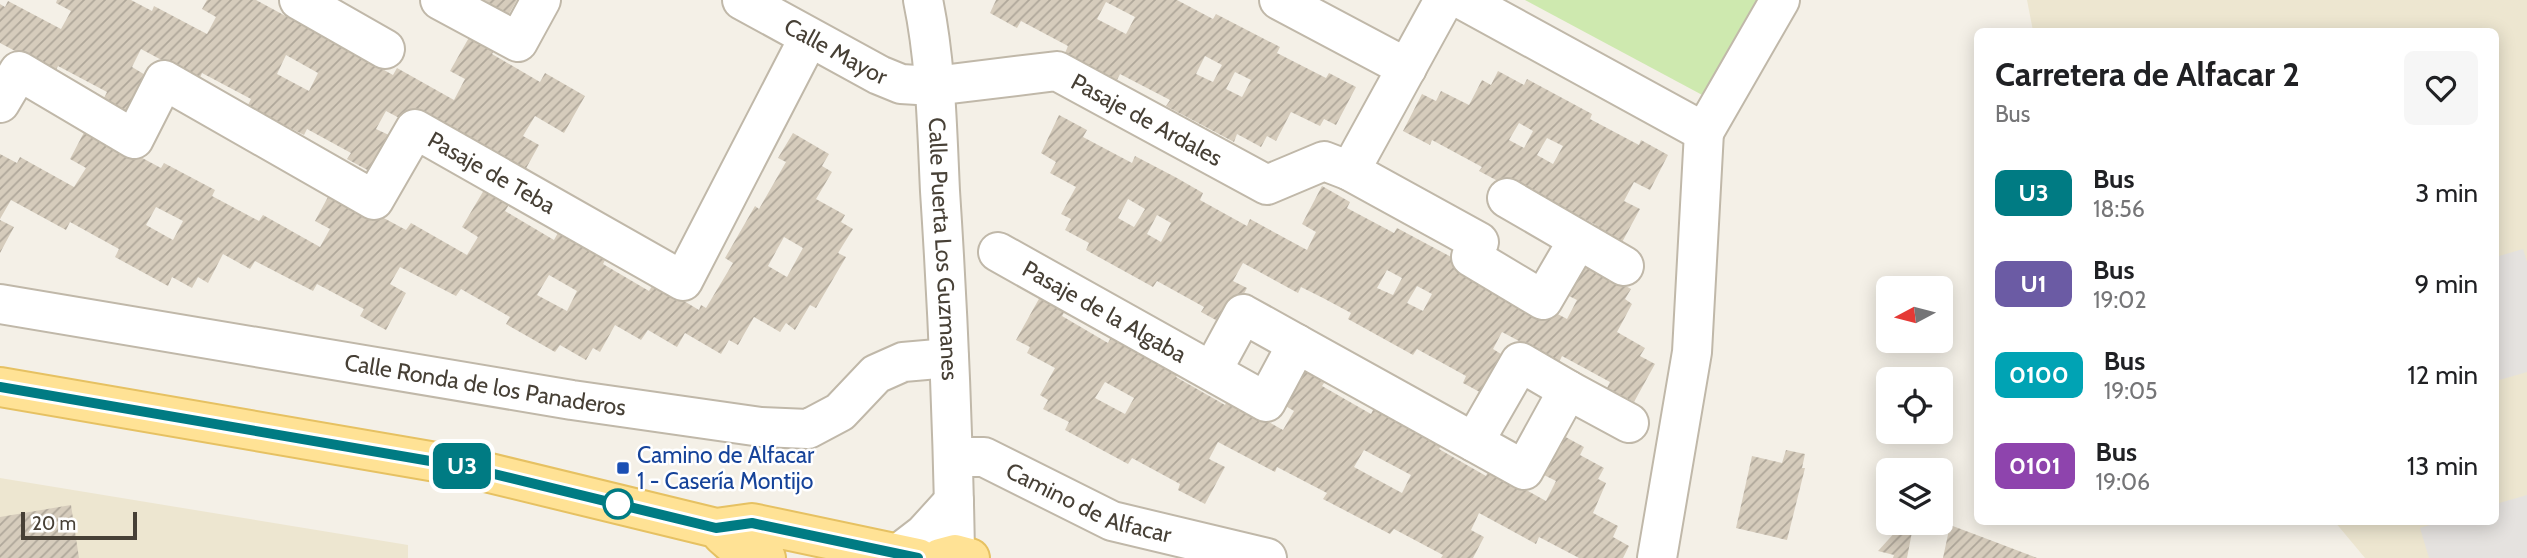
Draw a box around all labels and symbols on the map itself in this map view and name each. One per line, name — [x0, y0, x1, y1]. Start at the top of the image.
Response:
street label: Calle Mayor — [779, 12, 892, 91]
street label: Pasaje de Ardales — [1066, 67, 1227, 172]
street label: Calle Puerta Los Guzmanes — [923, 117, 964, 381]
street label: Pasaje de Teba — [423, 125, 560, 220]
street label: Pasaje de la Algaba — [1018, 255, 1191, 369]
north arrow — [1876, 276, 1953, 354]
street label: Calle Ronda de los Panaderos — [342, 348, 628, 422]
place label: Camino de Alfacar 1 - Casería Montijo — [637, 441, 815, 495]
line badge: U3 — [430, 443, 494, 489]
street label: Camino de Alfacar — [1001, 456, 1175, 549]
marker: Camino de Alfacar 1 - Casería Montijo — [615, 460, 631, 476]
unlabelled marker — [603, 489, 633, 519]
scale bar — [21, 509, 136, 541]

